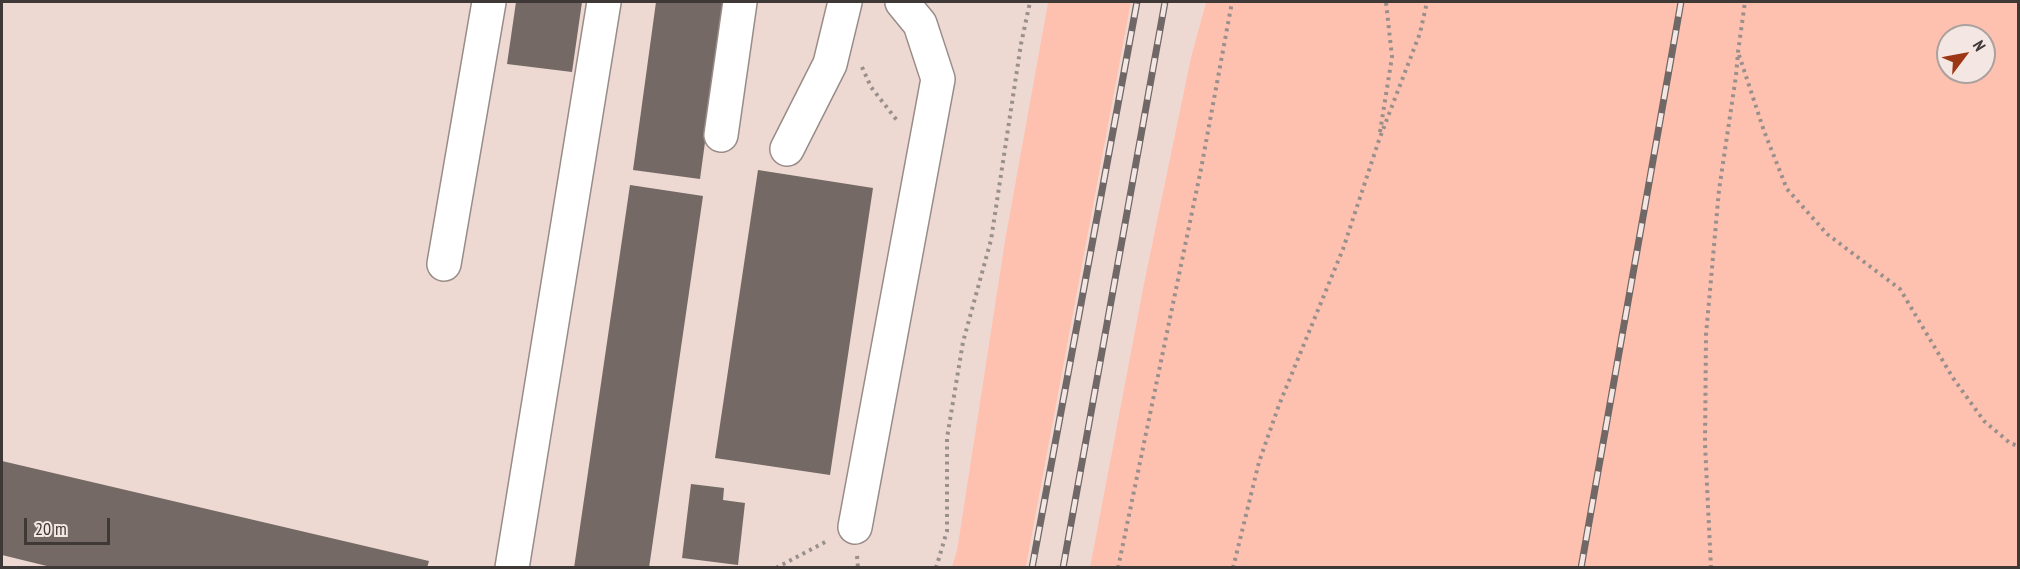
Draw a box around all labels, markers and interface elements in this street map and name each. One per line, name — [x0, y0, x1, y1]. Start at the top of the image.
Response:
north arrow — [1936, 24, 1996, 84]
text: N — [1969, 37, 1990, 54]
scale bar — [27, 506, 112, 544]
text: 20 m — [35, 517, 67, 540]

